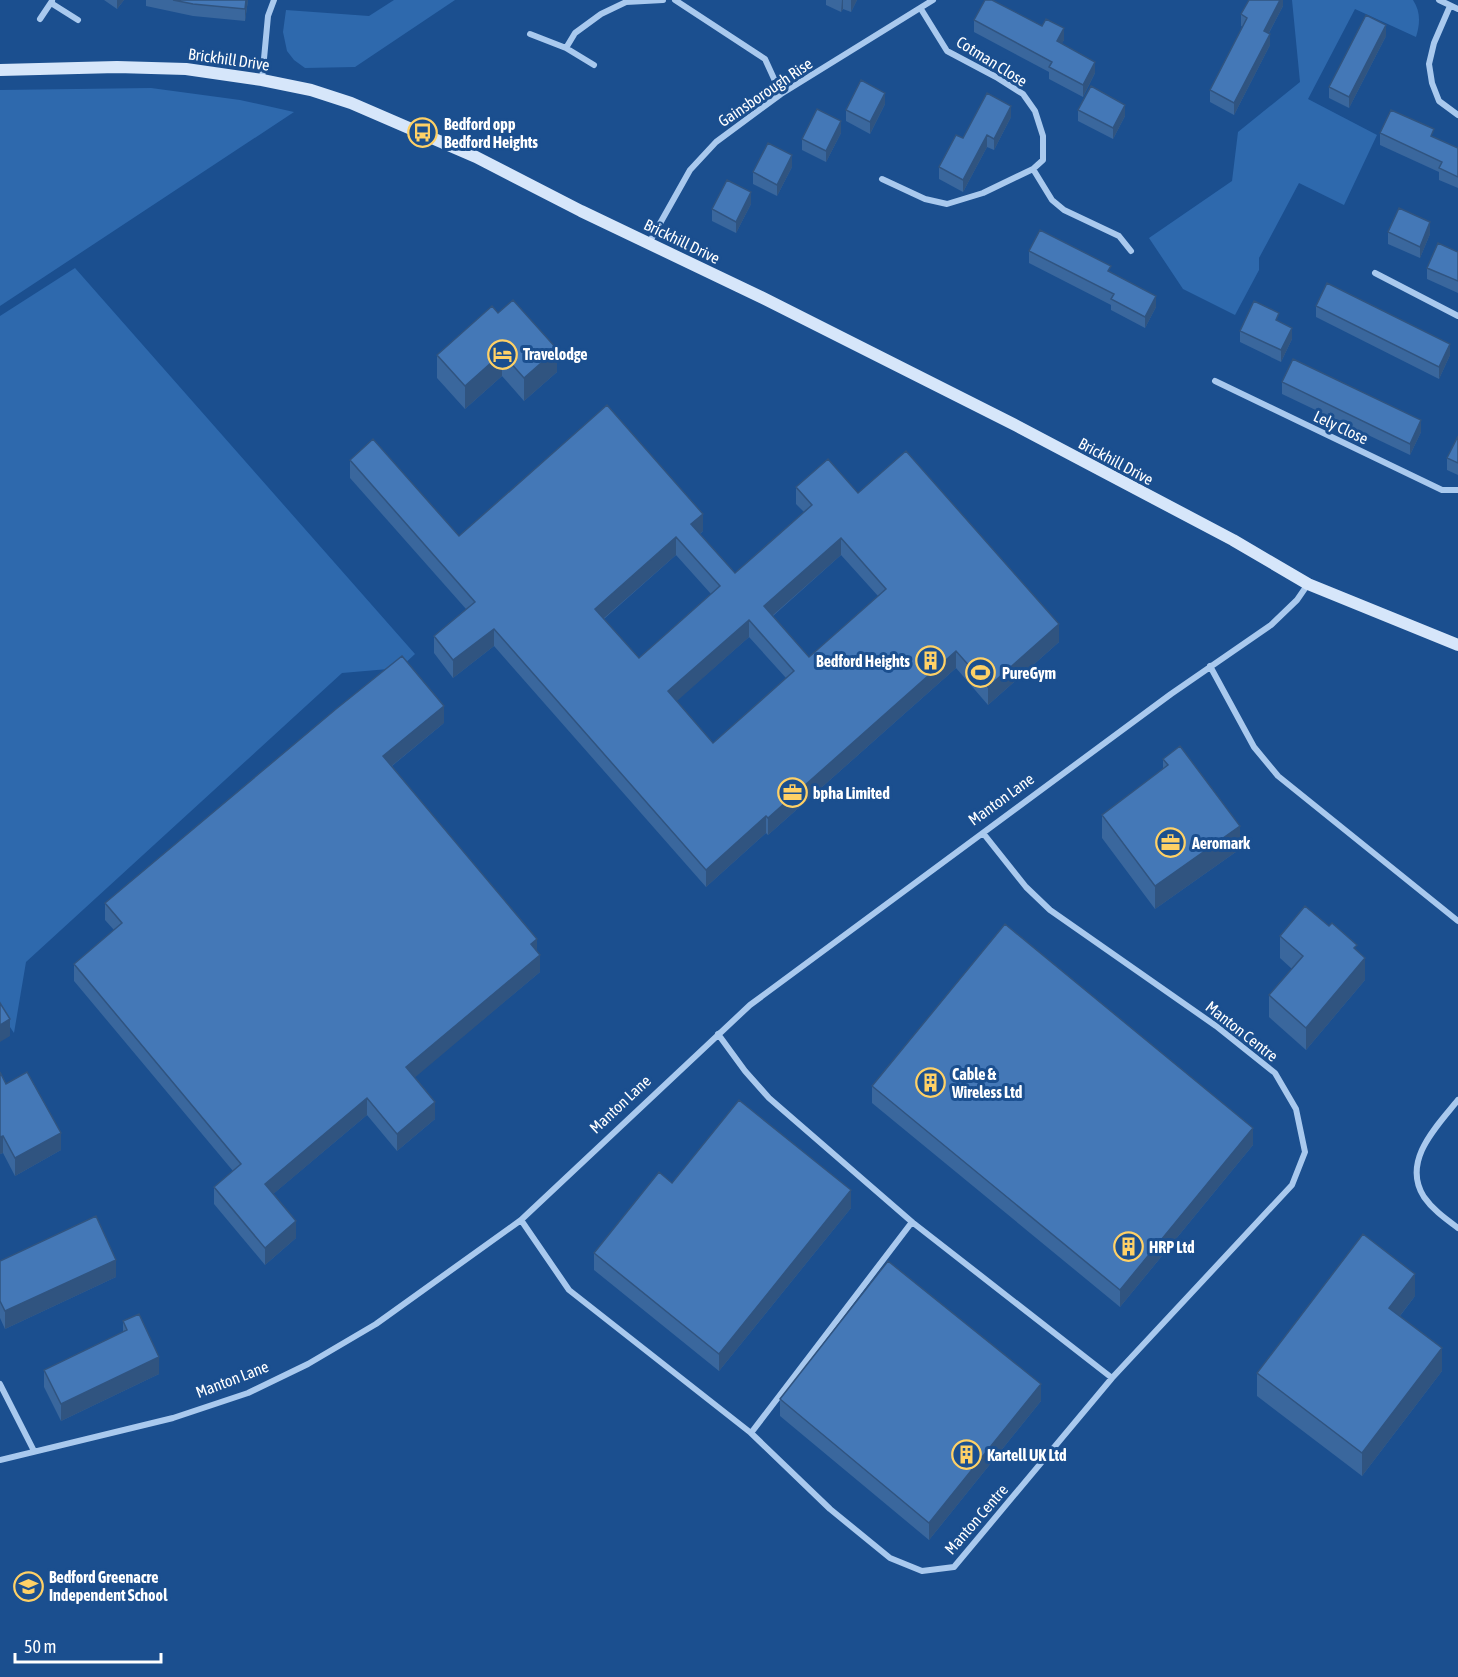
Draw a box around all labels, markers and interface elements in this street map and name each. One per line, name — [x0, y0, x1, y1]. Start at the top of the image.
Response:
street label: Cotman Close — [953, 32, 1031, 90]
street label: Brickhill Drive — [187, 44, 271, 74]
street label: Gainsborough Rise — [715, 54, 816, 131]
place label: Bedford opp Bedford Heights — [444, 115, 538, 151]
bus stop icon: Bedford opp Bedford Heights — [407, 117, 439, 149]
street label: Brickhill Drive — [641, 215, 723, 267]
hotel icon: Travelodge — [486, 338, 518, 370]
place label: Travelodge — [523, 345, 588, 363]
street label: Lely Close — [1310, 407, 1371, 448]
street label: Brickhill Drive — [1076, 434, 1156, 488]
building icon: Bedford Heights — [915, 645, 947, 677]
place label: Bedford Heights — [816, 652, 910, 670]
sports icon: PureGym — [965, 657, 997, 689]
place label: PureGym — [1002, 664, 1056, 682]
street label: Manton Lane — [965, 769, 1037, 829]
office icon: bpha Limited — [776, 777, 808, 809]
place label: bpha Limited — [813, 784, 890, 802]
office icon: Aeromark — [1155, 827, 1187, 859]
place label: Aeromark — [1191, 834, 1251, 852]
street label: Manton Centre — [1202, 997, 1282, 1065]
place label: Cable & Wireless Ltd — [951, 1065, 1023, 1101]
building icon: Cable & Wireless Ltd — [915, 1067, 947, 1099]
street label: Manton Lane — [586, 1071, 654, 1137]
building icon: HRP Ltd — [1112, 1231, 1144, 1263]
place label: HRP Ltd — [1149, 1238, 1195, 1256]
street label: Manton Lane — [193, 1357, 271, 1401]
building icon: Kartell UK Ltd — [950, 1439, 982, 1471]
place label: Kartell UK Ltd — [987, 1446, 1067, 1464]
street label: Manton Centre — [941, 1480, 1011, 1558]
place label: Bedford Greenacre Independent School — [49, 1568, 168, 1604]
school or university icon: Bedford Greenacre Independent School — [12, 1570, 44, 1602]
scale bar — [15, 1626, 160, 1664]
text: 50 m — [24, 1636, 56, 1657]

